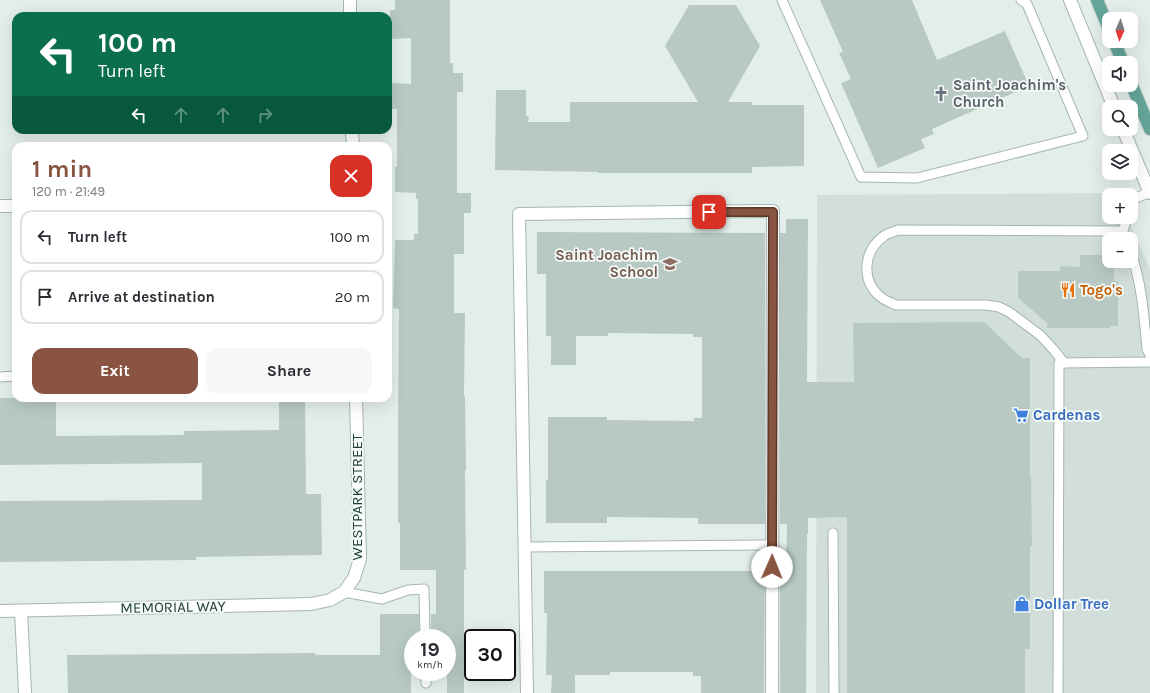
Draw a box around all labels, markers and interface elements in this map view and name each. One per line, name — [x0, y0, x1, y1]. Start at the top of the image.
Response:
north arrow — [1102, 12, 1138, 48]
map controls — [1102, 12, 1138, 268]
text: 100 m — [98, 26, 177, 59]
icon: left — [32, 28, 84, 80]
button: sound — [1102, 56, 1138, 92]
text: Turn left — [98, 60, 166, 82]
place label: Saint Joachim's Church — [953, 76, 1066, 111]
church icon: Saint Joachim's Church — [932, 85, 950, 103]
button: search — [1102, 100, 1138, 136]
icon: left — [128, 104, 150, 126]
icon: ahead — [170, 104, 192, 126]
icon: ahead — [212, 104, 234, 126]
icon: right — [254, 104, 276, 126]
button: layers — [1102, 144, 1138, 180]
text: 1 min — [32, 155, 92, 183]
button: close — [330, 155, 372, 197]
text: 120 m · 21:49 — [32, 184, 105, 199]
button: + — [1102, 188, 1138, 224]
pin — [692, 195, 726, 229]
icon: arrive — [698, 201, 720, 223]
icon: left — [34, 226, 56, 248]
text: Turn left — [68, 228, 127, 246]
text: 100 m — [330, 228, 370, 246]
button: − — [1102, 232, 1138, 268]
place label: Saint Joachim School — [555, 246, 658, 281]
school or university icon: Saint Joachim School — [661, 255, 679, 273]
restaurant icon: Togo's — [1059, 281, 1077, 299]
place label: Togo's — [1080, 281, 1123, 299]
icon: arrive — [34, 286, 56, 308]
text: Arrive at destination — [68, 288, 215, 306]
text: 20 m — [335, 288, 370, 306]
button: Exit — [32, 348, 198, 394]
button: Share — [206, 348, 372, 394]
supermarket icon: Cardenas — [1012, 406, 1030, 424]
place label: Cardenas — [1033, 406, 1100, 424]
street label: WESTPARK STREET — [348, 433, 366, 560]
position arrow — [751, 546, 793, 588]
shop icon: Dollar Tree — [1013, 595, 1031, 613]
place label: Dollar Tree — [1034, 595, 1109, 613]
street label: MEMORIAL WAY — [120, 597, 227, 617]
speed limit sign: 30 — [464, 629, 516, 681]
text: 19 — [420, 638, 440, 661]
text: km/h — [417, 659, 443, 671]

